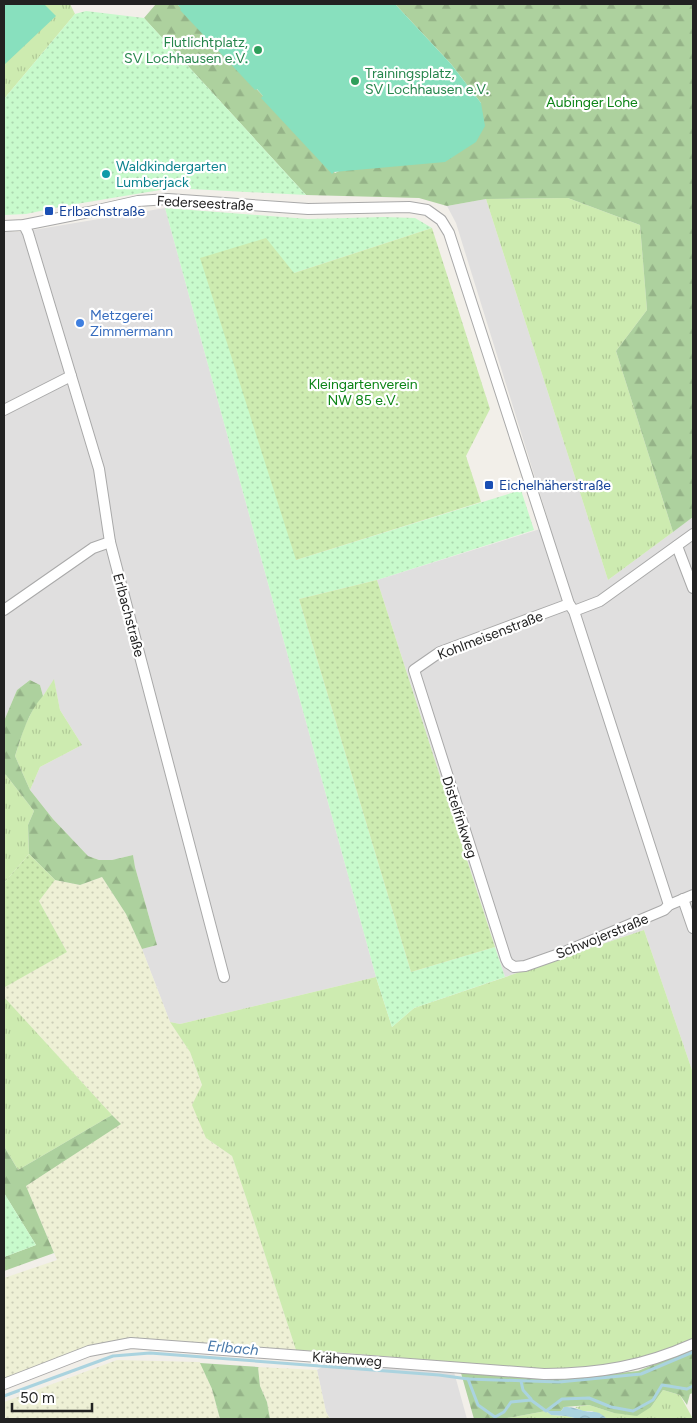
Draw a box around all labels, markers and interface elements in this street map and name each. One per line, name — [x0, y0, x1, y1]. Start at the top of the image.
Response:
place label: Flutlichtplatz, SV Lochhausen e.V. — [124, 34, 248, 67]
marker: Flutlichtplatz, SV Lochhausen e.V. — [252, 44, 264, 56]
place label: Trainingsplatz, SV Lochhausen e.V. — [365, 65, 489, 98]
marker: Trainingsplatz, SV Lochhausen e.V. — [349, 75, 361, 87]
park label: Aubinger Lohe — [546, 94, 638, 111]
place label: Waldkindergarten Lumberjack — [116, 158, 227, 191]
marker: Waldkindergarten Lumberjack — [100, 168, 112, 180]
street label: Federseestraße — [156, 192, 254, 215]
place label: Erlbachstraße — [59, 203, 145, 220]
marker: Erlbachstraße — [43, 205, 55, 217]
place label: Metzgerei Zimmermann — [90, 307, 173, 340]
marker: Metzgerei Zimmermann — [74, 317, 86, 329]
park label: Kleingartenverein NW 85 e.V. — [308, 376, 418, 409]
place label: Eichelhäherstraße — [499, 477, 611, 494]
marker: Eichelhäherstraße — [483, 479, 495, 491]
street label: Erlbachstraße — [109, 571, 148, 659]
street label: Kohlmeisenstraße — [435, 607, 546, 663]
street label: Distelfinkweg — [438, 774, 481, 860]
street label: Schwojerstraße — [553, 910, 651, 963]
water label: Erlbach — [207, 1337, 259, 1359]
street label: Krähenweg — [311, 1349, 383, 1370]
scale bar — [12, 1380, 92, 1412]
text: 50 m — [20, 1389, 55, 1407]

